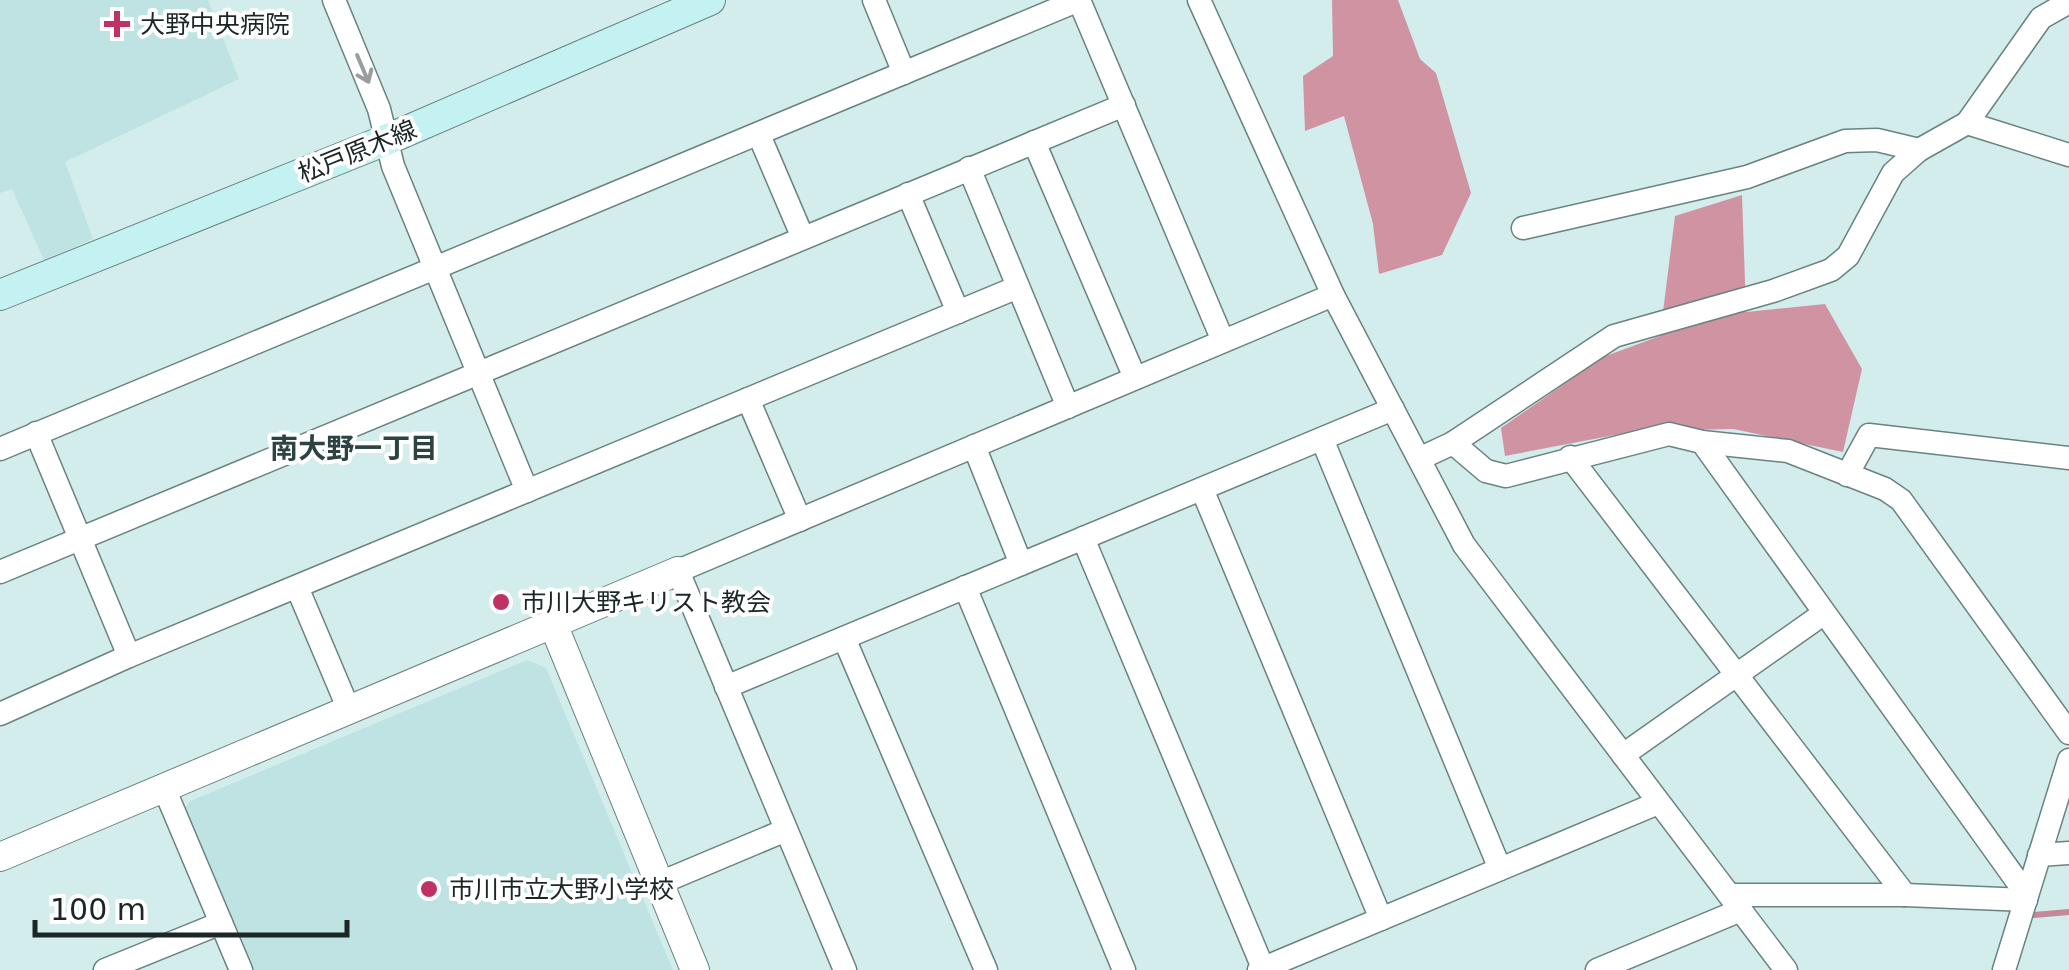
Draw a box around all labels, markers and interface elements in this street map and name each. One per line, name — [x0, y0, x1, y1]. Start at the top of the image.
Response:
place label: 大野中央病院 — [140, 10, 290, 39]
marker: 大野中央病院 — [104, 11, 130, 37]
one-way arrow — [355, 53, 373, 84]
street label: 松戸原木線 — [294, 115, 421, 188]
district label: 南大野一丁目 — [270, 432, 438, 465]
place label: 市川大野キリスト教会 — [521, 588, 771, 617]
marker: 市川大野キリスト教会 — [490, 591, 512, 613]
scale bar — [35, 875, 348, 937]
place label: 市川市立大野小学校 — [449, 875, 674, 904]
marker: 市川市立大野小学校 — [418, 878, 440, 900]
text: 100 m — [50, 892, 146, 927]

